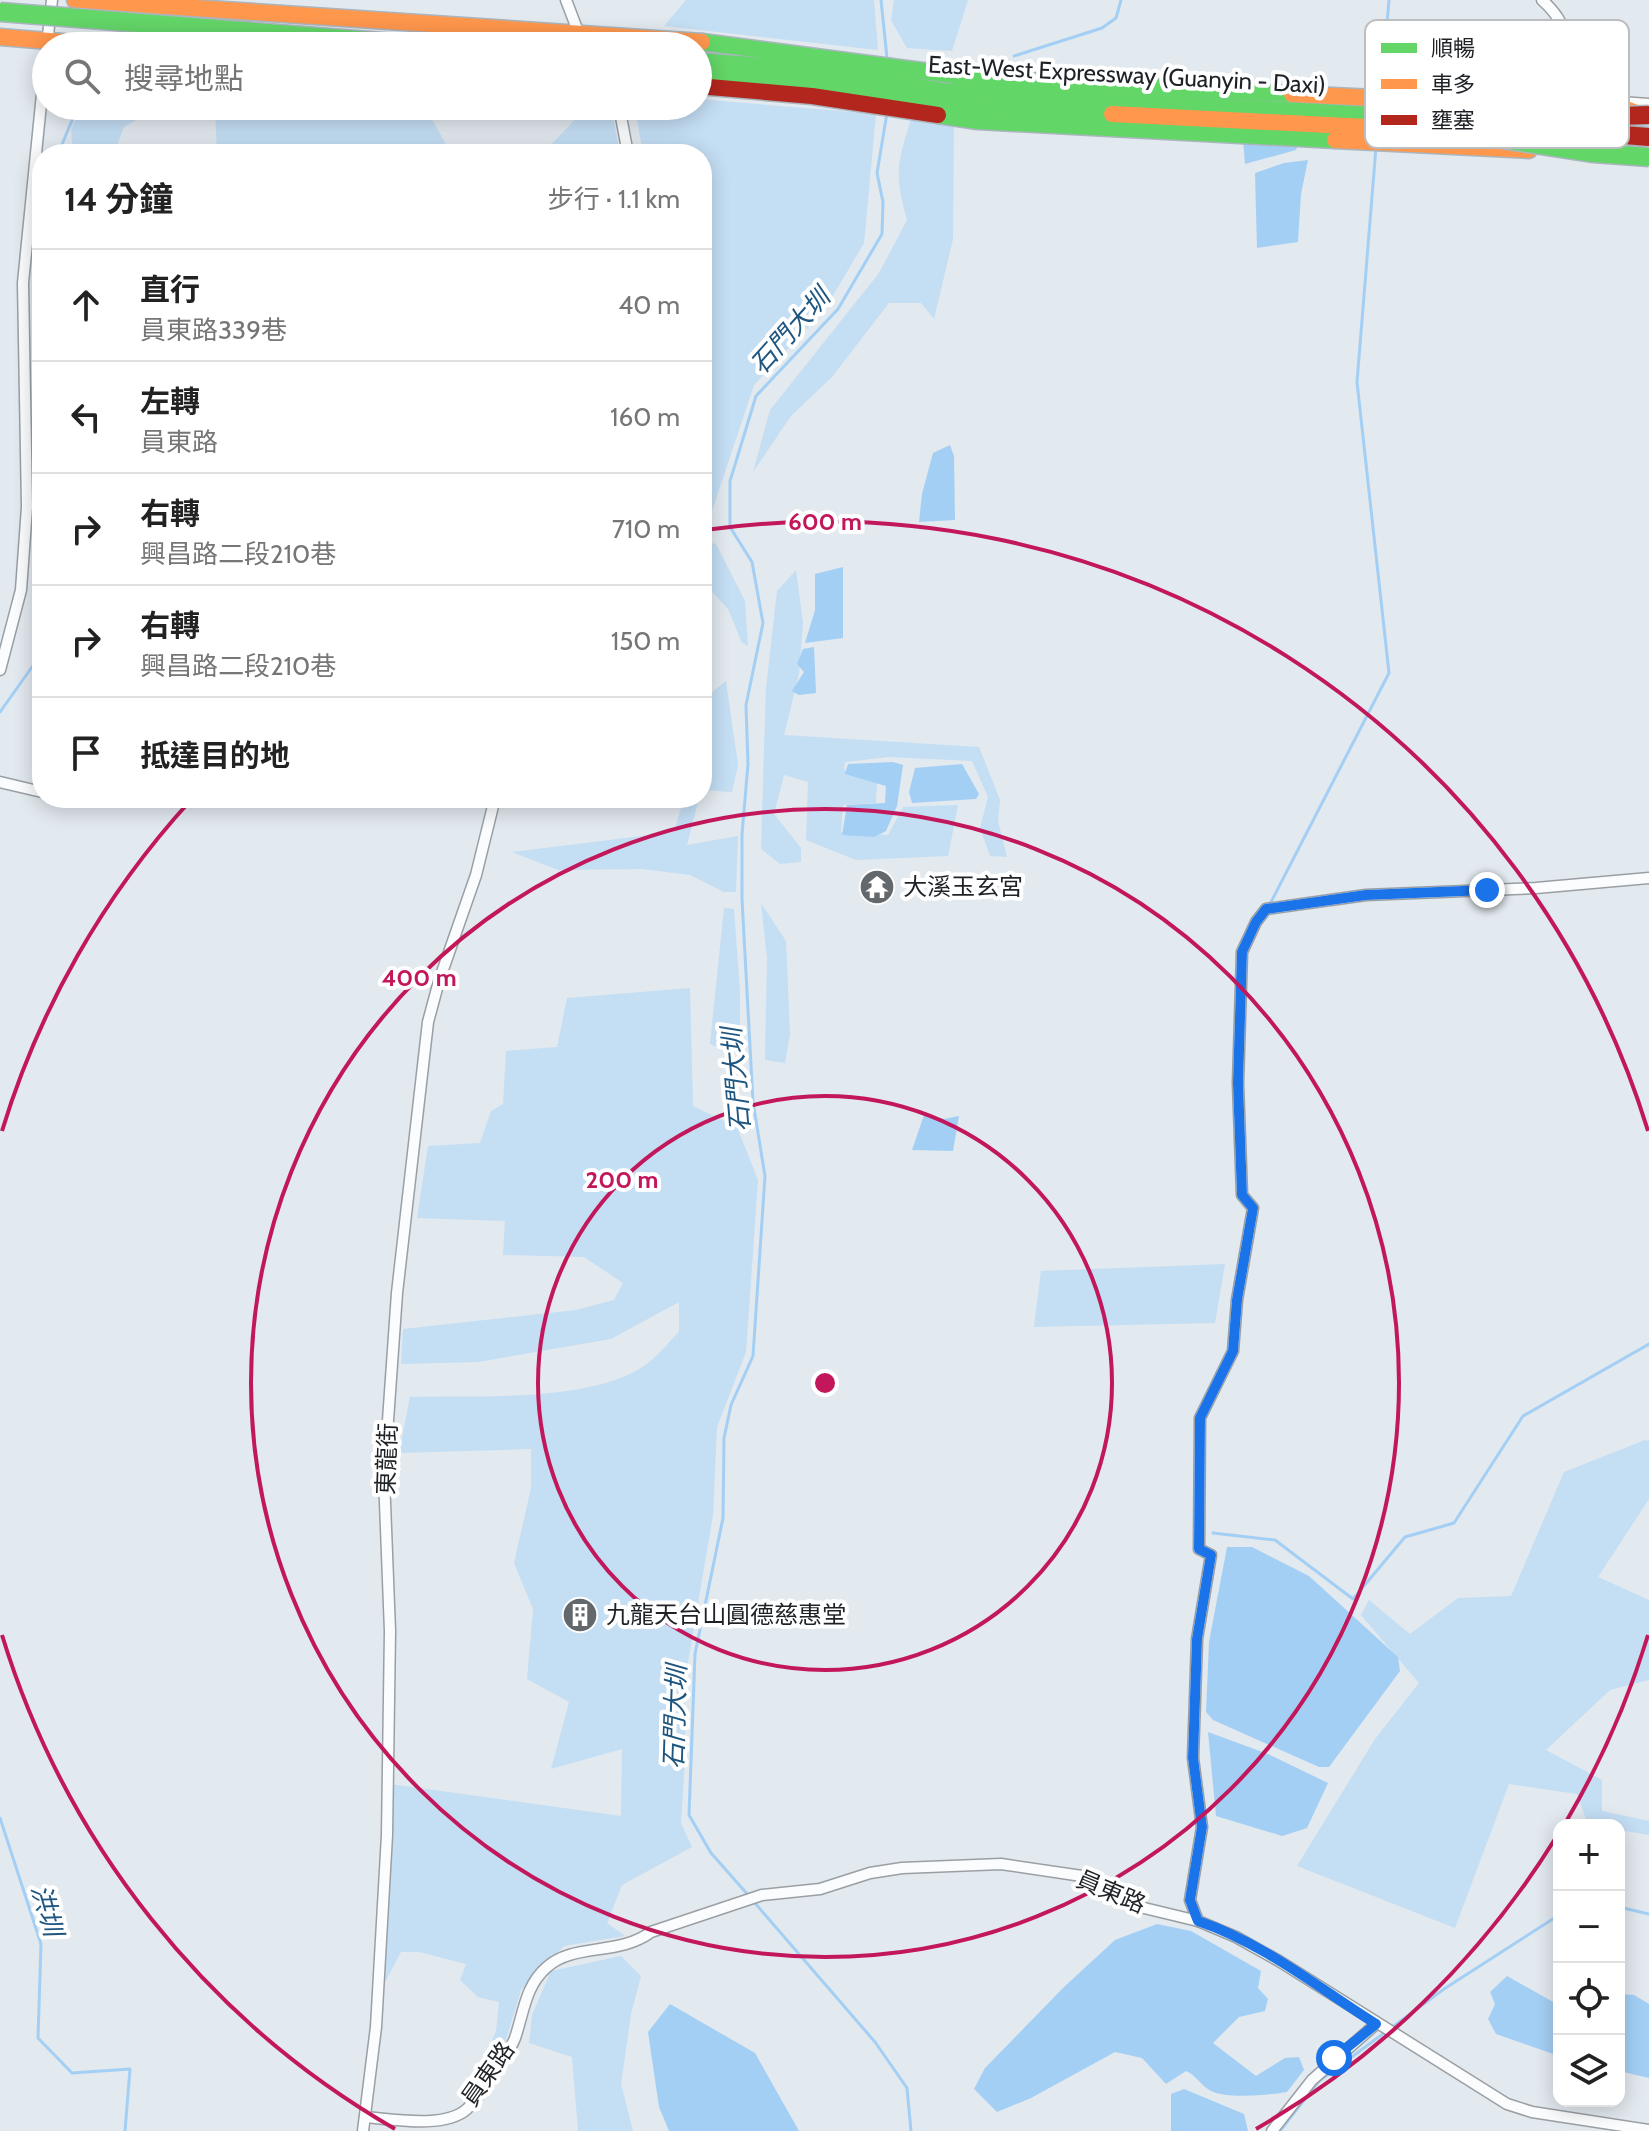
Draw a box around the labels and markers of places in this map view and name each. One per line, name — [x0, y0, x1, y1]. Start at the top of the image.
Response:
temple icon: 大溪玉玄宮 — [858, 868, 896, 906]
place label: 大溪玉玄宮 — [903, 872, 1023, 901]
centre of rings — [811, 1369, 839, 1397]
building icon: 九龍天台山圓德慈惠堂 — [561, 1596, 599, 1634]
place label: 九龍天台山圓德慈惠堂 — [606, 1600, 846, 1629]

